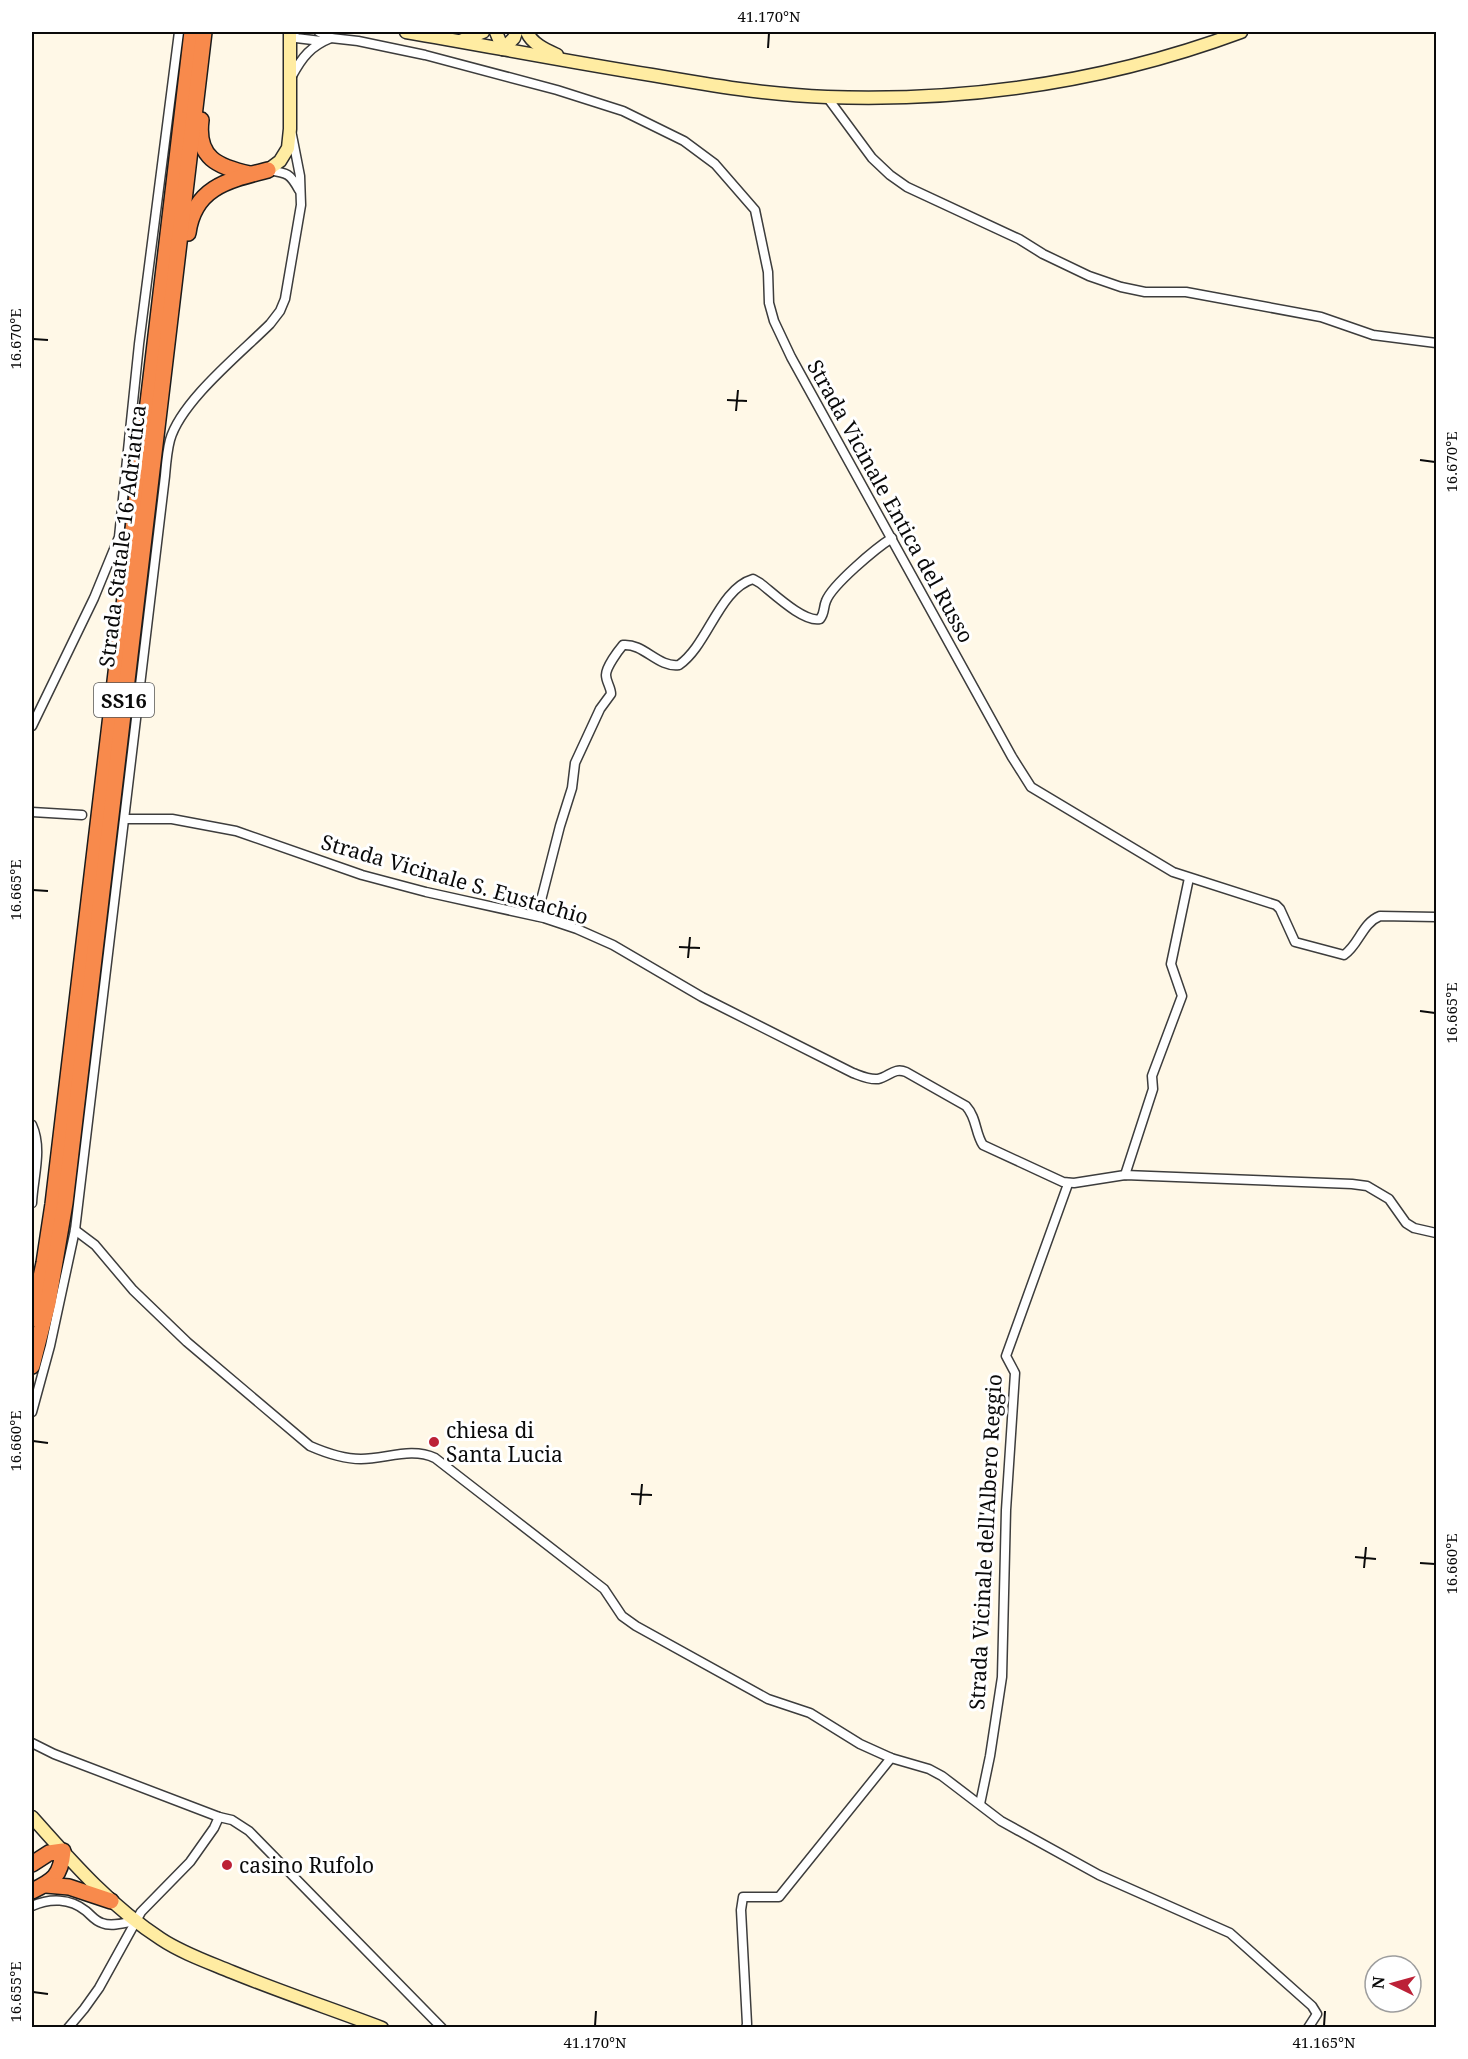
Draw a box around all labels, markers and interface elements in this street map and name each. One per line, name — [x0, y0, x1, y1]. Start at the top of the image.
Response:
text: 41.170°N — [737, 6, 801, 26]
text: 16.670°E — [5, 308, 25, 370]
street label: Strada Vicinale Entica del Russo — [801, 355, 981, 647]
street label: Strada Statale 16 Adriatica — [92, 403, 152, 669]
text: 16.670°E — [1441, 431, 1461, 493]
road number: SS16 — [94, 683, 154, 717]
street label: Strada Vicinale S. Eustachio — [318, 827, 592, 931]
text: 16.665°E — [5, 859, 25, 921]
text: 16.665°E — [1441, 982, 1461, 1044]
street label: Strada Vicinale dell'Albero Reggio — [962, 1373, 1008, 1711]
text: 16.660°E — [5, 1410, 25, 1472]
place label: chiesa di Santa Lucia — [446, 1416, 563, 1468]
marker: chiesa di Santa Lucia — [427, 1435, 441, 1449]
text: 16.660°E — [1441, 1533, 1461, 1595]
place label: casino Rufolo — [239, 1851, 374, 1879]
marker: casino Rufolo — [220, 1858, 234, 1872]
north arrow — [1363, 1954, 1423, 2014]
text: 16.655°E — [5, 1961, 25, 2023]
text: N — [1367, 1975, 1390, 1990]
text: 41.170°N — [563, 2032, 627, 2052]
text: 41.165°N — [1292, 2032, 1356, 2052]

